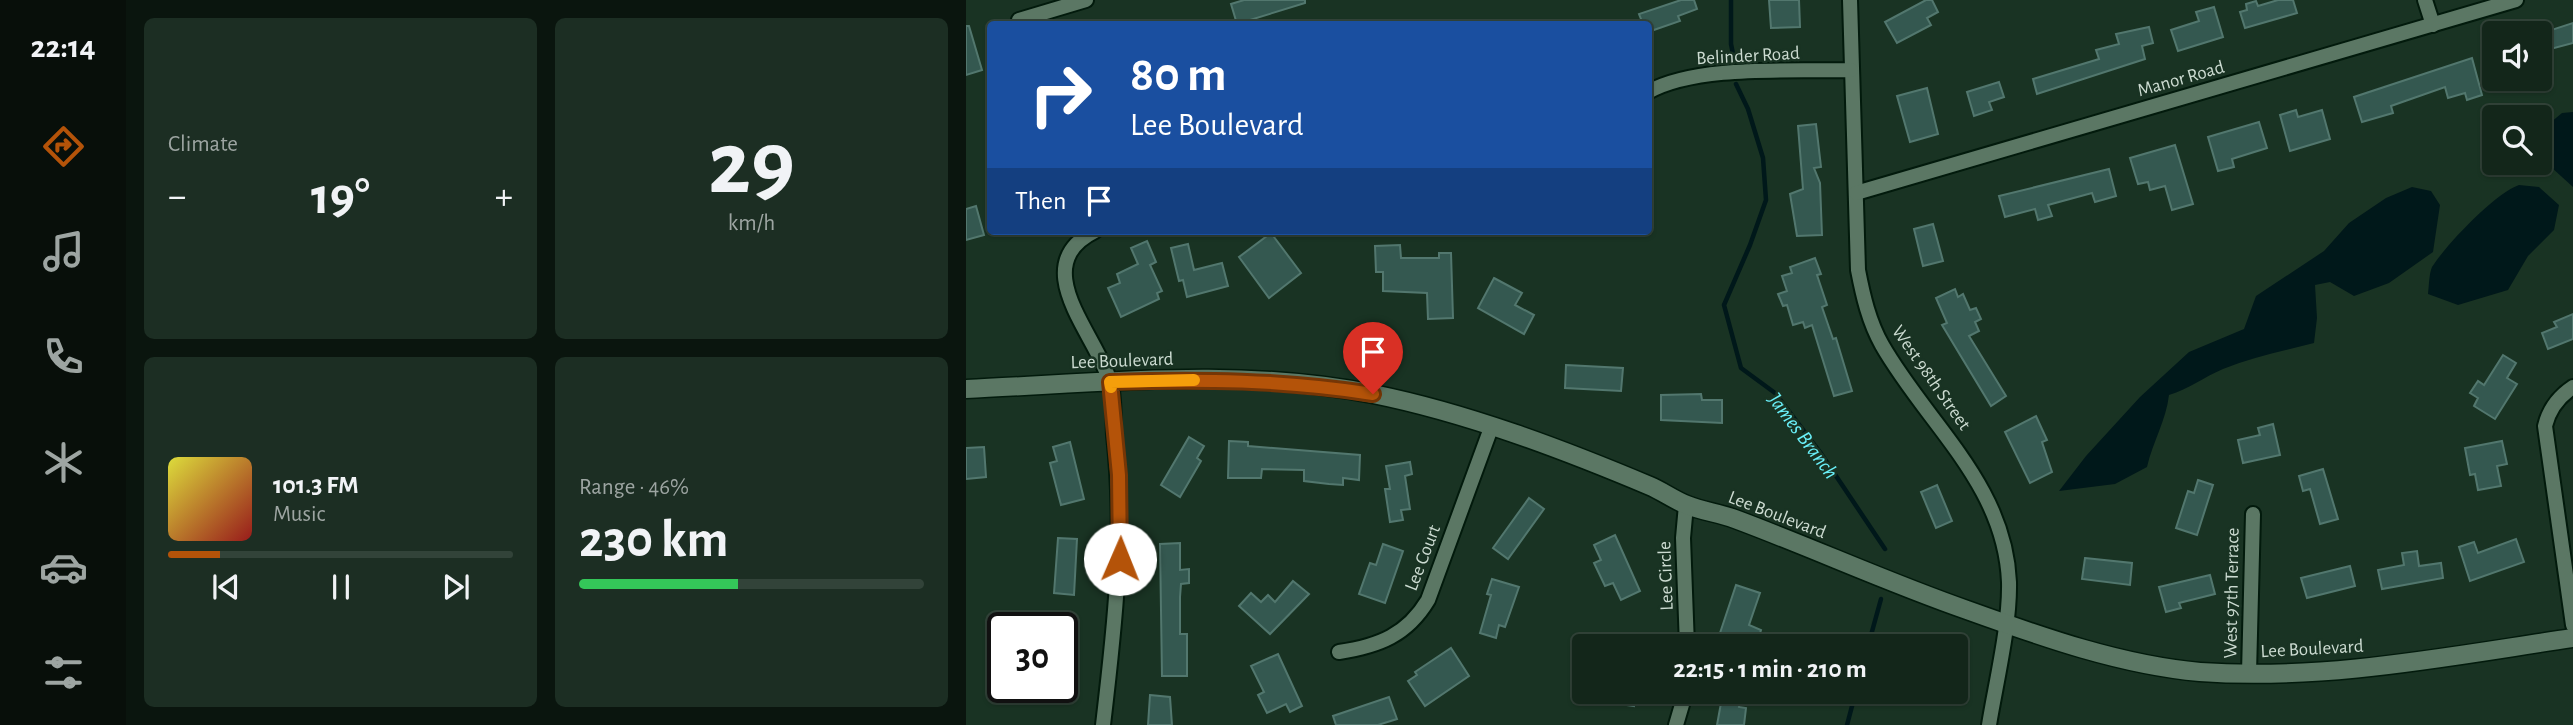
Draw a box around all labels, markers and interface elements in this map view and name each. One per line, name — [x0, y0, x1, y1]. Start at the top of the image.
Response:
map controls — [2482, 21, 2552, 175]
button: sound — [2482, 21, 2552, 91]
text: 22:14 — [30, 31, 96, 63]
street label: Belinder Road — [1696, 44, 1800, 68]
icon: right — [1015, 49, 1106, 140]
text: 80 m — [1130, 51, 1227, 100]
street label: Manor Road — [2135, 58, 2227, 100]
button: search — [2482, 105, 2552, 175]
text: Lee Boulevard — [1130, 109, 1304, 141]
text: 29 — [708, 119, 795, 210]
icon: directions — [39, 122, 88, 171]
text: Climate — [168, 133, 238, 156]
text: 19° — [311, 171, 370, 223]
text: − — [168, 178, 186, 216]
text: + — [495, 178, 513, 216]
icon: arrive — [1080, 182, 1118, 220]
text: Then — [1015, 188, 1066, 214]
text: km/h — [728, 212, 775, 235]
icon: music — [39, 227, 88, 276]
pin — [1343, 322, 1403, 394]
street label: West 98th Street — [1888, 322, 1974, 434]
icon: phone — [39, 332, 88, 381]
icon: arrive — [1354, 333, 1392, 371]
street label: Lee Boulevard — [1070, 350, 1174, 372]
water label: James Branch — [1764, 389, 1842, 483]
icon: climate — [39, 438, 88, 487]
text: 101.3 FM — [273, 472, 359, 498]
text: Range · 46% — [579, 476, 689, 499]
street label: Lee Boulevard — [1725, 488, 1829, 542]
text: Music — [273, 503, 325, 526]
text: 230 km — [579, 514, 729, 566]
position arrow — [1083, 522, 1157, 596]
street label: Lee Court — [1402, 522, 1444, 594]
street label: West 97th Terrace — [2221, 527, 2243, 659]
street label: Lee Circle — [1655, 541, 1677, 611]
icon: car — [39, 543, 88, 592]
icon: previous — [207, 568, 245, 606]
icon: pause — [322, 568, 360, 606]
icon: next — [437, 568, 475, 606]
speed limit sign: 30 — [987, 612, 1078, 703]
street label: Lee Boulevard — [2260, 637, 2364, 661]
icon: filters — [39, 648, 88, 697]
text: 22:15 · 1 min · 210 m — [1673, 656, 1867, 682]

